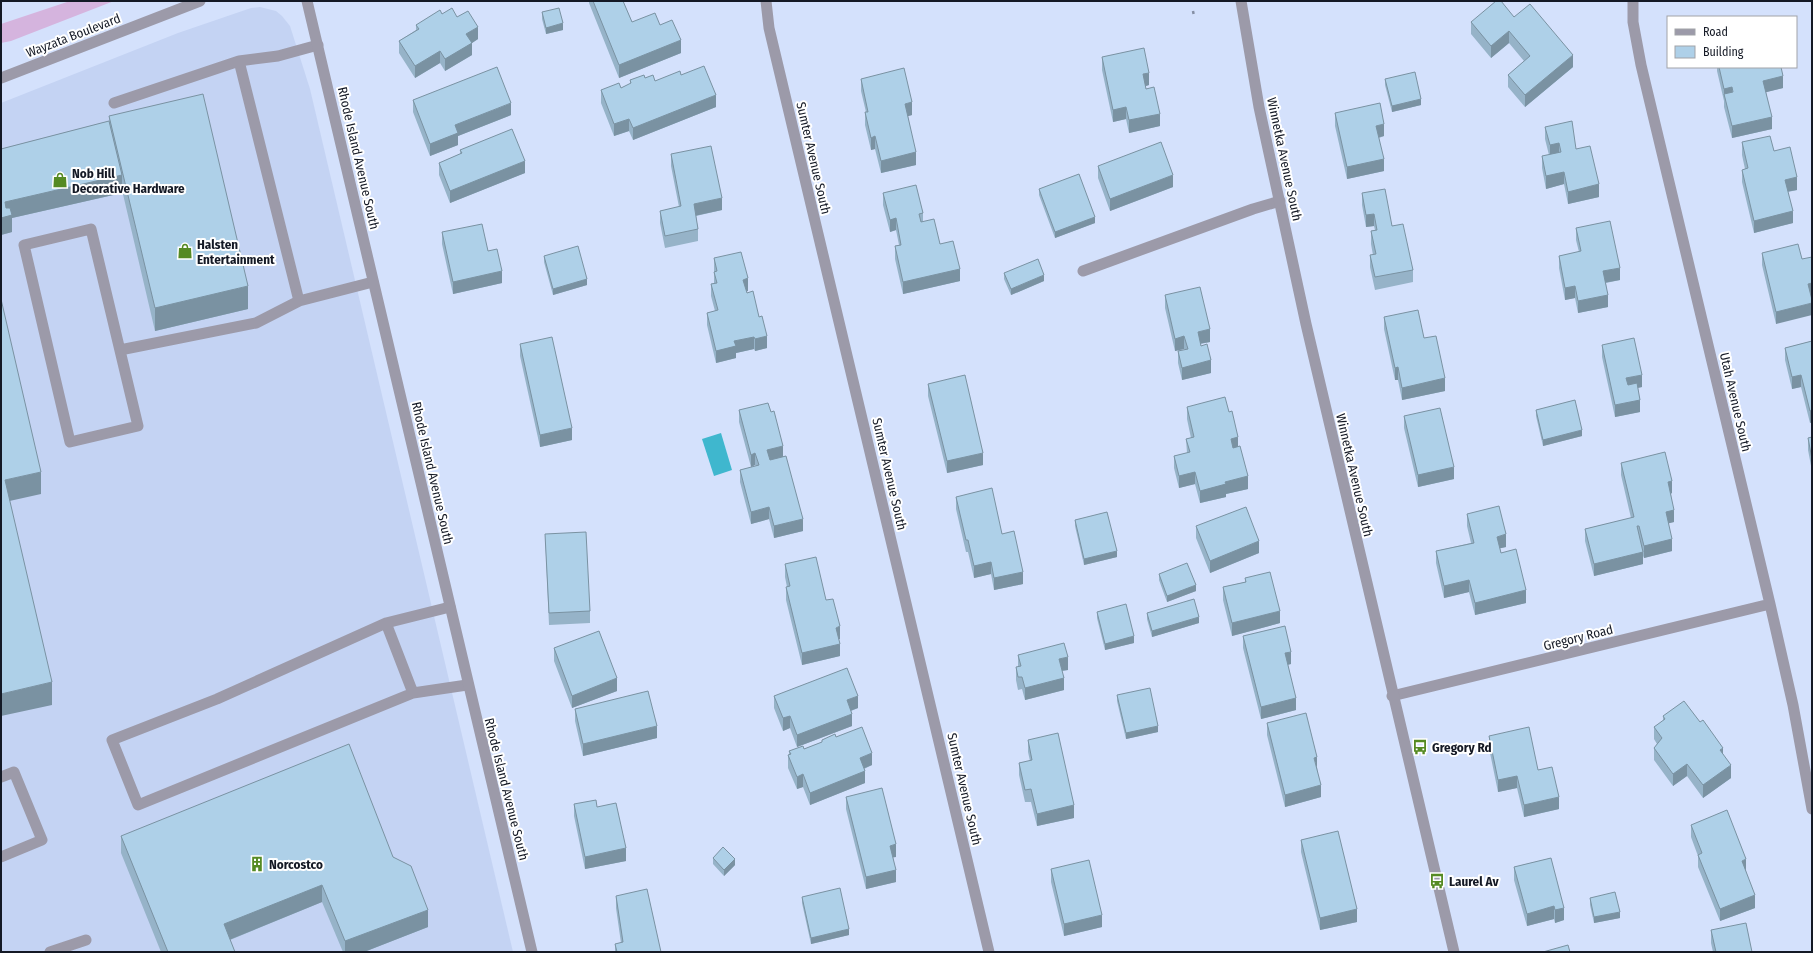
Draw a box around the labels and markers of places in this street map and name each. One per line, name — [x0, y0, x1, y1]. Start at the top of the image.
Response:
place label: Nob Hill Decorative Hardware — [72, 166, 185, 196]
shop icon: Nob Hill Decorative Hardware — [51, 171, 69, 189]
place label: Halsten Entertainment — [197, 237, 275, 267]
shop icon: Halsten Entertainment — [176, 242, 194, 260]
bus stop icon: Gregory Rd — [1411, 738, 1429, 756]
place label: Gregory Rd — [1432, 740, 1492, 755]
building icon: Norcostco — [248, 855, 266, 873]
place label: Norcostco — [269, 857, 323, 872]
bus stop icon: Laurel Av — [1428, 872, 1446, 890]
place label: Laurel Av — [1449, 874, 1499, 889]

